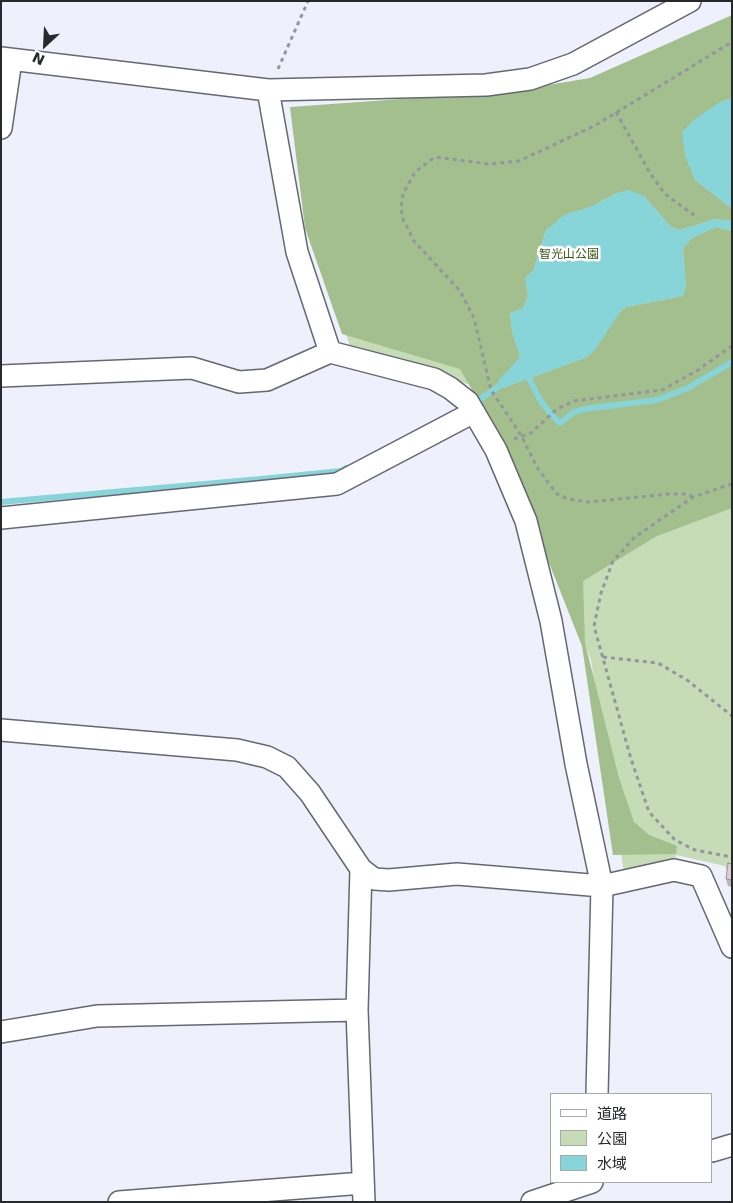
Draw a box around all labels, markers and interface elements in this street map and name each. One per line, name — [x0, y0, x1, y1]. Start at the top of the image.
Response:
north arrow — [20, 20, 70, 70]
text: N — [30, 49, 47, 68]
park label: 智光山公園 — [539, 248, 599, 262]
legend — [550, 1093, 713, 1183]
text: 道路 — [597, 1105, 627, 1123]
text: 公園 — [597, 1130, 627, 1148]
text: 水域 — [597, 1155, 627, 1173]

